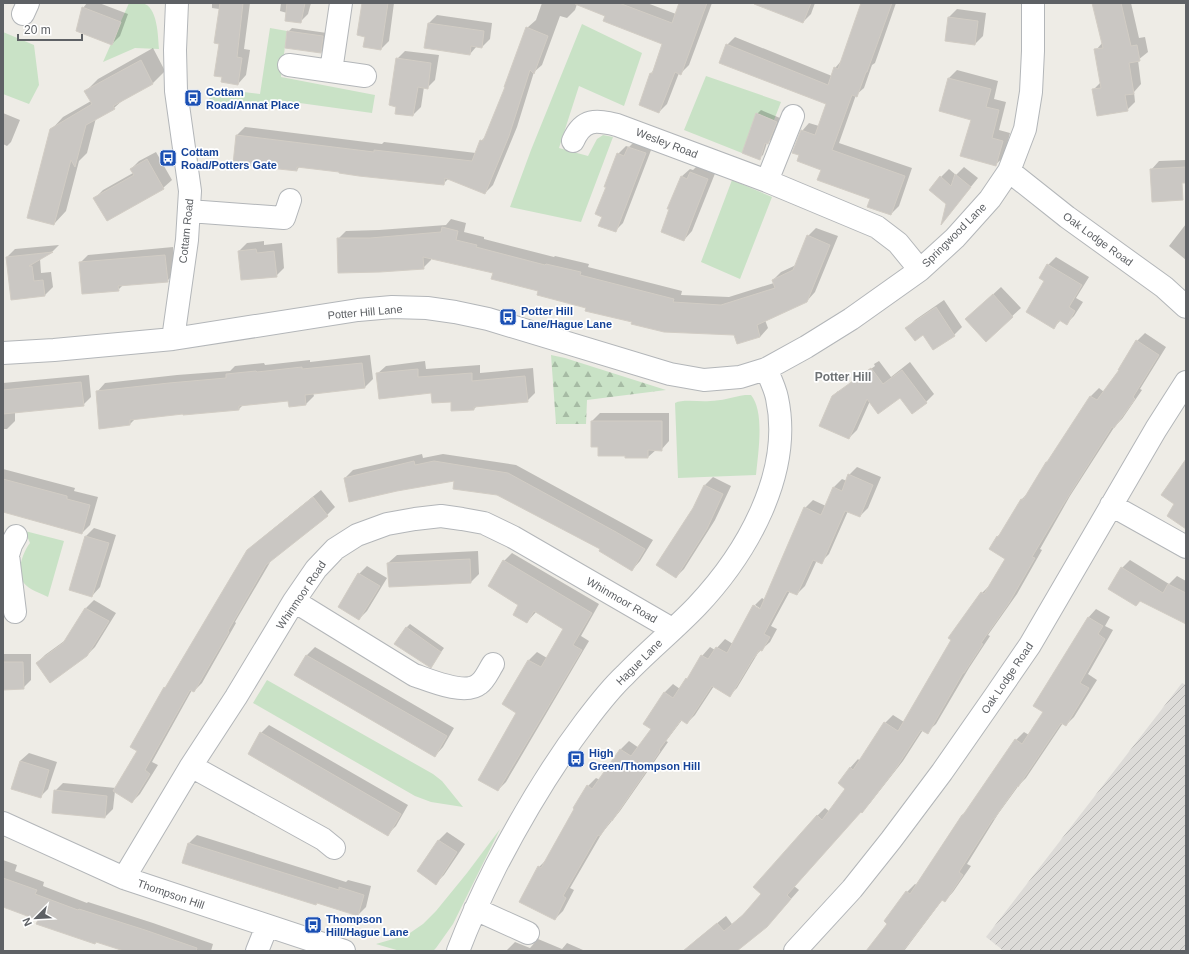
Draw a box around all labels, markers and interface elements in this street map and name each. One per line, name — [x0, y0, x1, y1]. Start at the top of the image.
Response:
scale bar — [18, 16, 82, 42]
text: 20 m — [24, 23, 51, 37]
place label: Cottam Road/Annat Place — [206, 86, 300, 111]
bus stop icon: Cottam Road/Annat Place — [183, 88, 203, 108]
street label: Wesley Road — [634, 126, 700, 160]
place label: Cottam Road/Potters Gate — [181, 146, 277, 171]
bus stop icon: Cottam Road/Potters Gate — [158, 148, 178, 168]
street label: Cottam Road — [177, 198, 195, 264]
street label: Springwood Lane — [919, 200, 989, 270]
street label: Oak Lodge Road — [1061, 210, 1135, 268]
street label: Potter Hill Lane — [327, 303, 403, 321]
place label: Potter Hill Lane/Hague Lane — [521, 305, 612, 330]
bus stop icon: Potter Hill Lane/Hague Lane — [498, 307, 518, 327]
district label: Potter Hill — [815, 370, 871, 384]
street label: Whinmoor Road — [274, 559, 328, 631]
street label: Whinmoor Road — [585, 575, 659, 625]
street label: Hague Lane — [614, 637, 664, 687]
street label: Oak Lodge Road — [979, 640, 1035, 716]
place label: High Green/Thompson Hill — [589, 747, 700, 772]
bus stop icon: High Green/Thompson Hill — [566, 749, 586, 769]
street label: Thompson Hill — [136, 877, 206, 911]
north arrow — [16, 898, 56, 938]
place label: Thompson Hill/Hague Lane — [326, 913, 409, 938]
bus stop icon: Thompson Hill/Hague Lane — [303, 915, 323, 935]
text: N — [20, 916, 34, 928]

